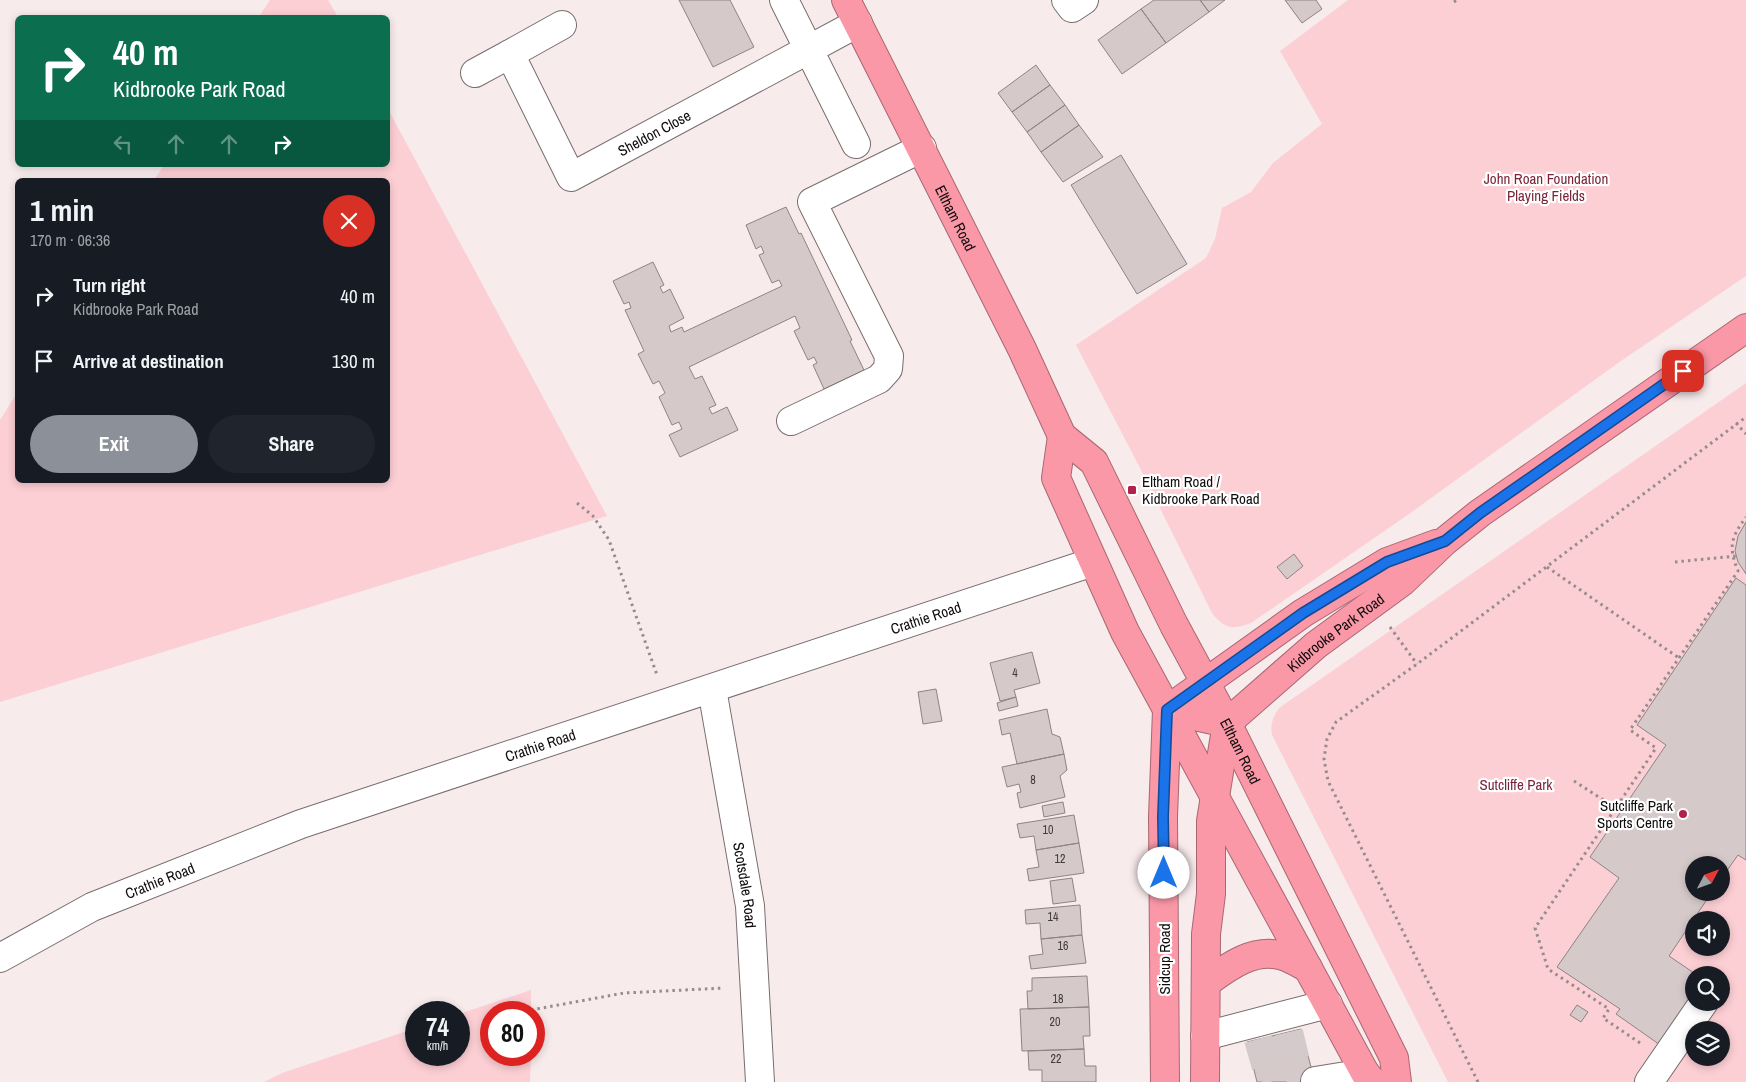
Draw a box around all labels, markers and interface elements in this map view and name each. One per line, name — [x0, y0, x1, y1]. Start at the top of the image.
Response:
text: 40 m — [113, 29, 178, 76]
icon: right — [30, 35, 95, 100]
text: Kidbrooke Park Road — [113, 74, 285, 104]
street label: Sheldon Close — [614, 104, 694, 161]
icon: left — [109, 130, 137, 158]
icon: ahead — [162, 130, 190, 158]
icon: ahead — [215, 130, 243, 158]
icon: right — [268, 130, 296, 158]
park label: John Roan Foundation Playing Fields — [1484, 168, 1608, 206]
street label: Eltham Road — [930, 181, 981, 254]
text: 1 min — [30, 190, 94, 230]
button: close — [323, 195, 375, 247]
text: 170 m · 06:36 — [30, 229, 110, 251]
text: Turn right — [73, 272, 145, 298]
icon: right — [30, 282, 58, 310]
text: 40 m — [340, 283, 375, 309]
text: Kidbrooke Park Road — [73, 298, 198, 320]
icon: arrive — [30, 347, 58, 375]
text: Arrive at destination — [73, 348, 224, 374]
text: 130 m — [332, 348, 375, 374]
pin — [1662, 350, 1704, 392]
icon: arrive — [1669, 357, 1697, 385]
button: Exit — [30, 415, 198, 473]
button: Share — [208, 415, 375, 473]
place label: Eltham Road / Kidbrooke Park Road — [1142, 471, 1260, 509]
marker: Eltham Road / Kidbrooke Park Road — [1126, 484, 1138, 496]
street label: Kidbrooke Park Road — [1282, 588, 1388, 677]
street label: Crathie Road — [888, 596, 964, 639]
house number: 4 — [1012, 665, 1018, 681]
street label: Eltham Road — [1216, 714, 1266, 787]
street label: Crathie Road — [502, 723, 578, 766]
house number: 8 — [1030, 772, 1036, 788]
park label: Sutcliffe Park — [1480, 774, 1553, 795]
place label: Sutcliffe Park Sports Centre — [1597, 795, 1674, 833]
marker: Sutcliffe Park Sports Centre — [1677, 808, 1689, 820]
house number: 10 — [1043, 822, 1053, 838]
street label: Scotsdale Road — [728, 840, 762, 929]
position arrow — [1137, 846, 1189, 898]
house number: 12 — [1055, 851, 1065, 867]
north arrow — [1685, 856, 1730, 901]
map controls — [1685, 856, 1730, 1066]
street label: Crathie Road — [122, 857, 198, 903]
house number: 14 — [1048, 909, 1059, 925]
button: sound — [1685, 911, 1730, 956]
street label: Sidcup Road — [1154, 923, 1175, 995]
house number: 16 — [1058, 938, 1068, 954]
button: search — [1685, 966, 1730, 1011]
house number: 18 — [1053, 991, 1063, 1007]
speed limit sign: 80 — [480, 1001, 545, 1066]
text: 74 — [426, 1010, 449, 1044]
house number: 20 — [1050, 1014, 1060, 1030]
button: layers — [1685, 1021, 1730, 1066]
text: km/h — [427, 1038, 448, 1054]
house number: 22 — [1051, 1051, 1061, 1067]

